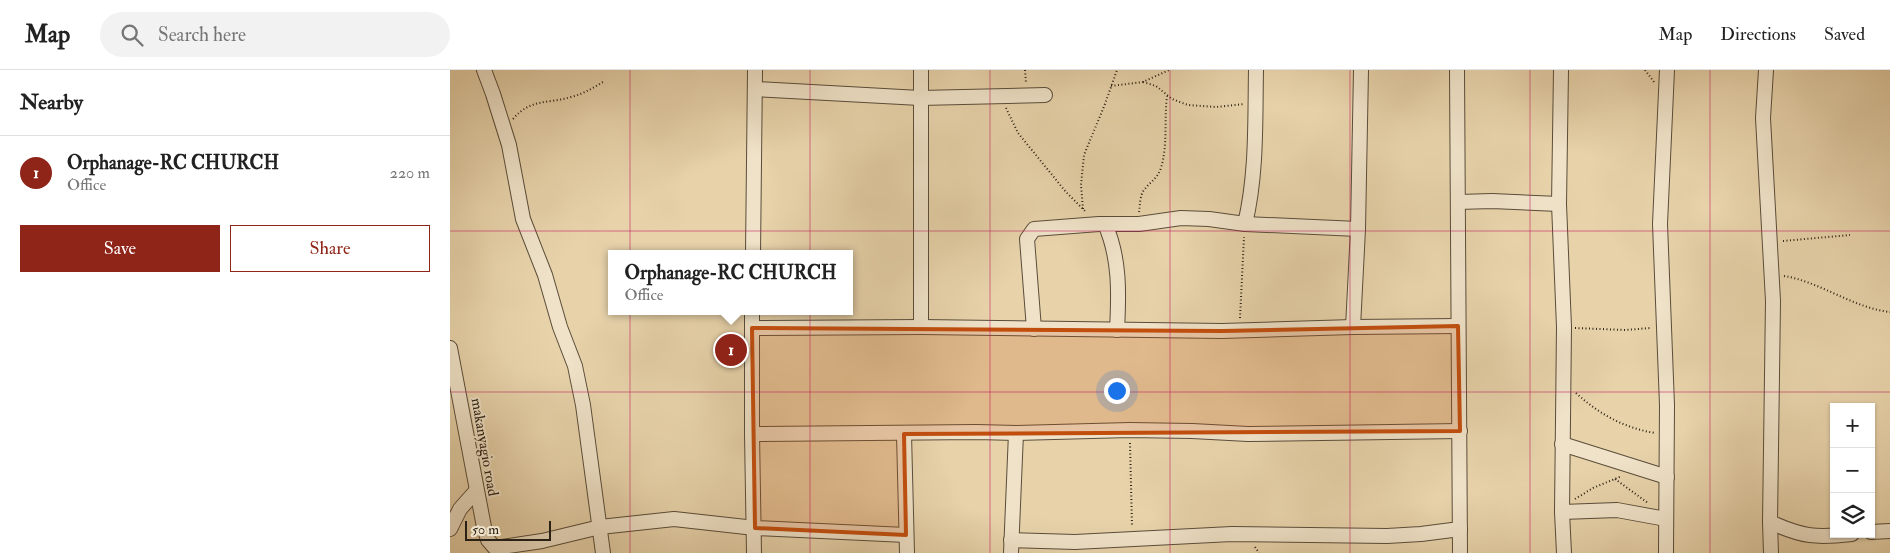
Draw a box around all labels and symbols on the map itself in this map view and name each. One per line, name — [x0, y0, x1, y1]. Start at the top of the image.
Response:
pin: 1 — [715, 331, 747, 369]
your location — [1104, 378, 1130, 404]
street label: makanyagio road — [467, 397, 503, 498]
scale bar — [465, 518, 551, 541]

